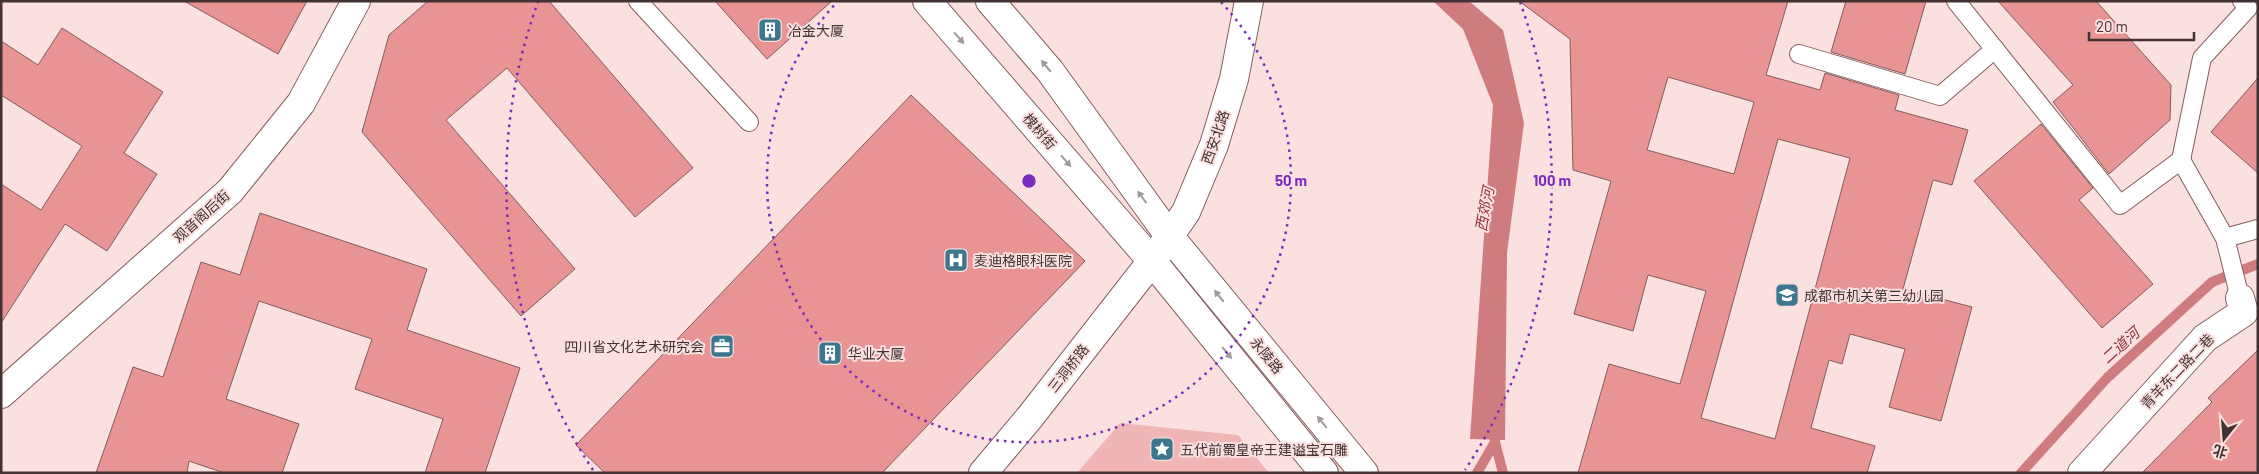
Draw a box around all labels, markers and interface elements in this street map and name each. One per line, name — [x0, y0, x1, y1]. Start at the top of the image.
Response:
scale bar — [2089, 10, 2194, 42]
building icon: 冶金大厦 — [757, 17, 783, 43]
text: 20 m — [2096, 17, 2128, 35]
place label: 冶金大厦 — [788, 22, 844, 39]
one-way arrow — [954, 32, 965, 45]
one-way arrow — [1041, 60, 1052, 73]
street label: 西安北路 — [1198, 108, 1232, 166]
street label: 槐树街 — [1020, 110, 1060, 152]
one-way arrow — [1060, 155, 1071, 168]
text: 50 m — [1275, 171, 1307, 189]
text: 100 m — [1533, 171, 1571, 189]
centre of rings — [1020, 172, 1038, 190]
water label: 西郊河 — [1471, 182, 1497, 233]
street label: 观音阁后街 — [169, 186, 233, 246]
one-way arrow — [1137, 191, 1147, 204]
hospital icon: 麦迪格眼科医院 — [943, 247, 969, 273]
place label: 麦迪格眼科医院 — [974, 252, 1072, 269]
school or university icon: 成都市机关第三幼儿园 — [1774, 282, 1800, 308]
place label: 成都市机关第三幼儿园 — [1804, 287, 1944, 304]
one-way arrow — [1213, 290, 1224, 303]
water label: 二道河 — [2097, 321, 2145, 367]
street label: 青羊东二路二巷 — [2137, 330, 2217, 412]
office icon: 四川省文化艺术研究会 — [709, 333, 735, 359]
street label: 永陵路 — [1247, 333, 1287, 377]
place label: 四川省文化艺术研究会 — [564, 338, 704, 355]
building icon: 华业大厦 — [817, 340, 843, 366]
street label: 三洞桥路 — [1044, 341, 1092, 395]
place label: 华业大厦 — [848, 345, 904, 362]
one-way arrow — [1221, 346, 1232, 359]
north arrow — [2199, 414, 2249, 464]
one-way arrow — [1316, 415, 1327, 428]
place icon: 五代前蜀皇帝王建谥宝石雕 — [1149, 436, 1175, 462]
place label: 五代前蜀皇帝王建谥宝石雕 — [1180, 441, 1348, 458]
text: 北 — [2211, 442, 2229, 462]

